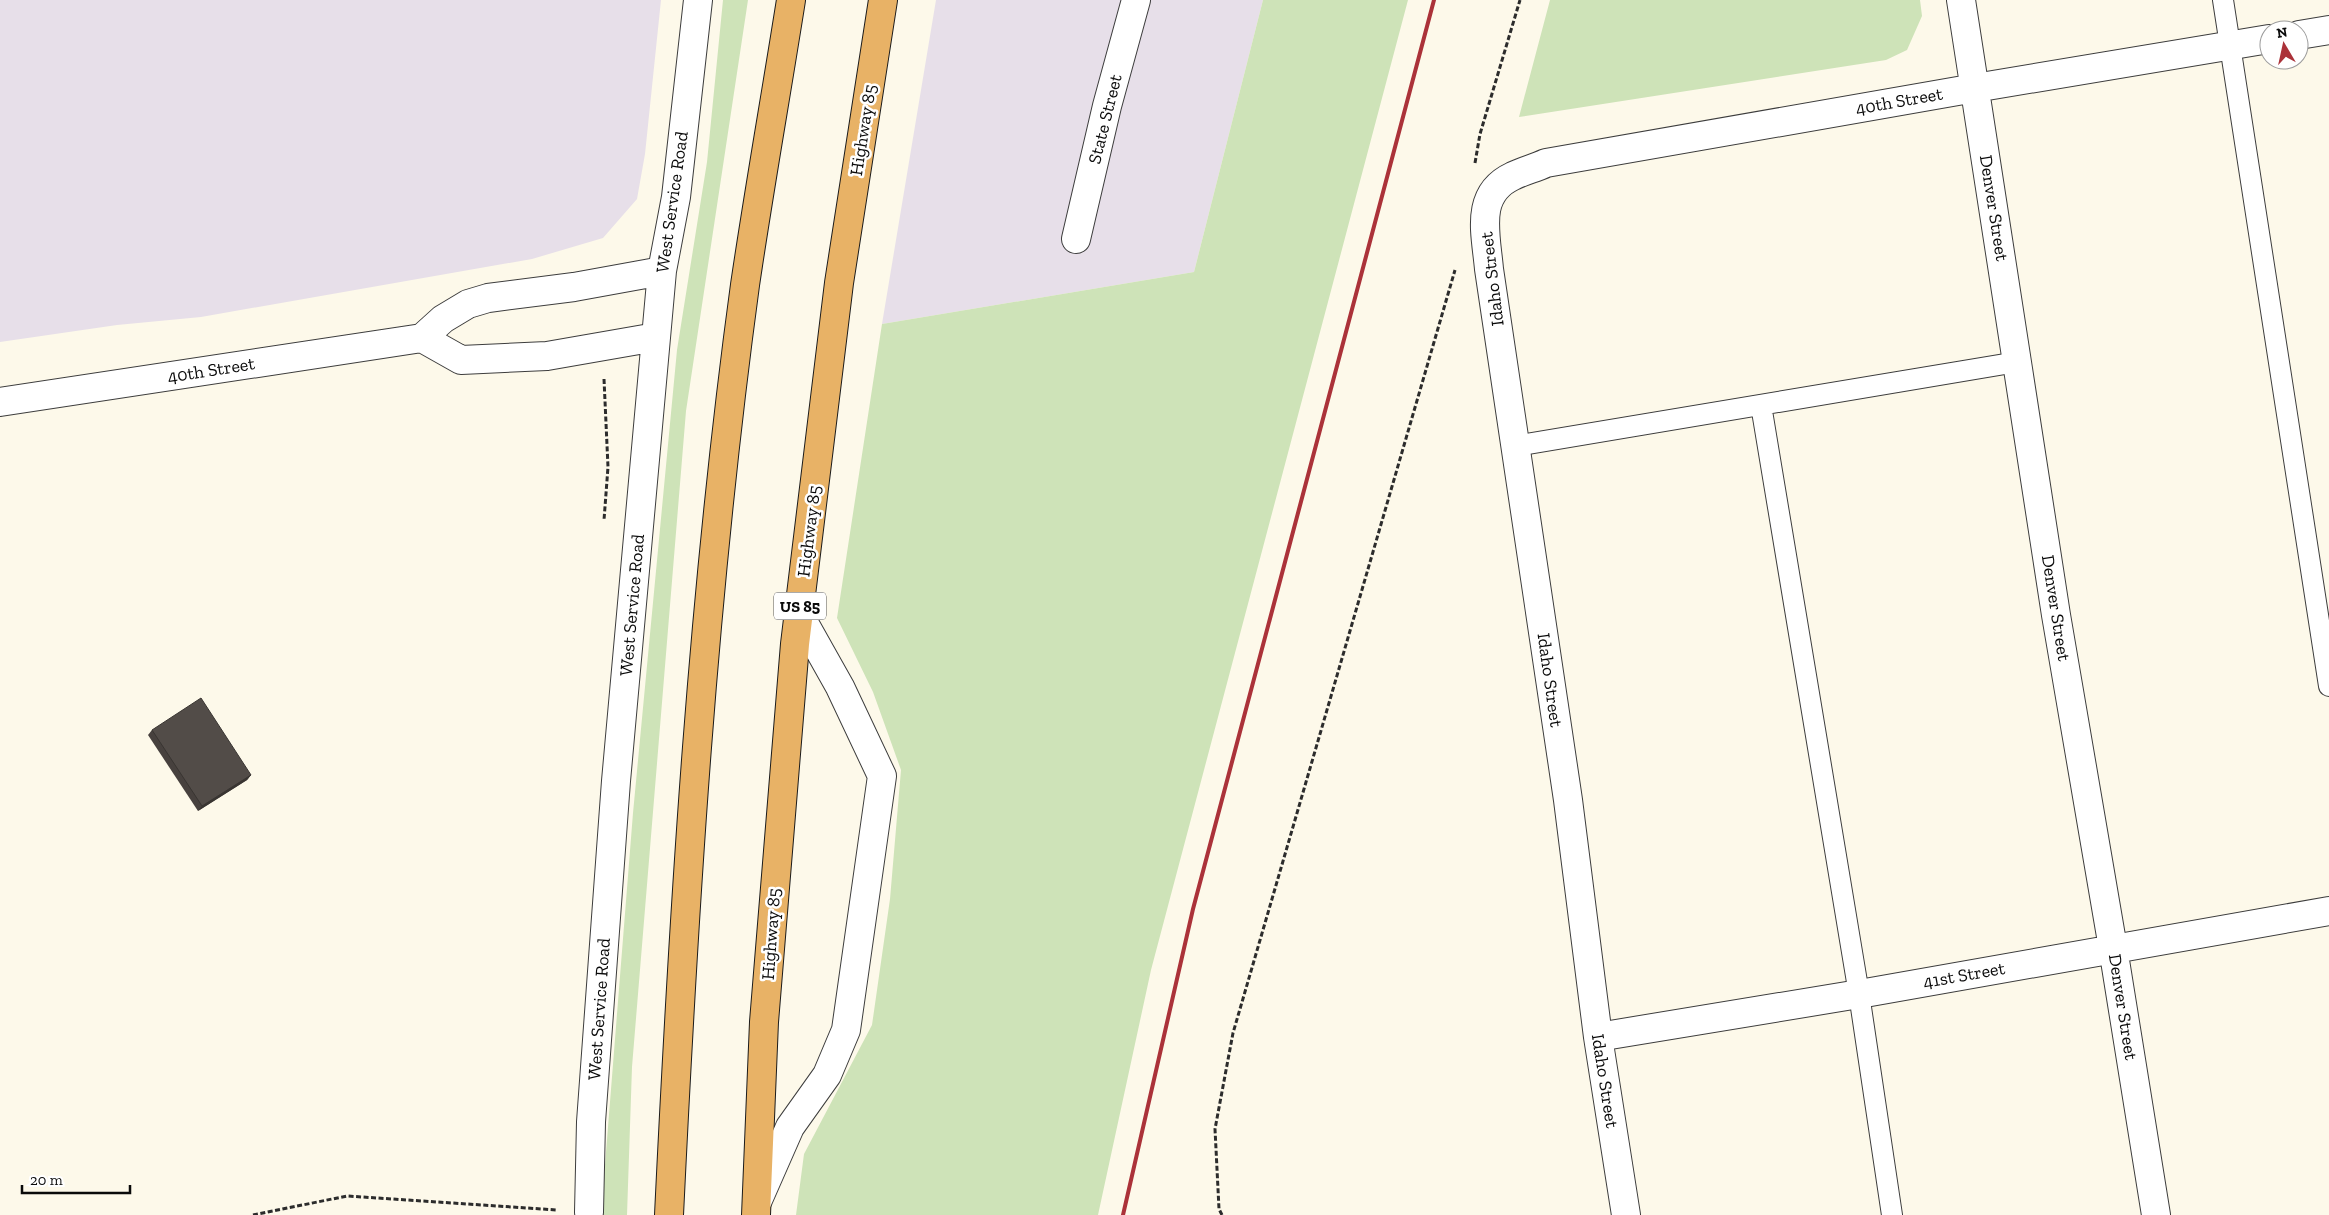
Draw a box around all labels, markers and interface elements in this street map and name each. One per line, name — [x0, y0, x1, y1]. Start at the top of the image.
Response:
north arrow — [2259, 20, 2309, 70]
text: N — [2275, 23, 2289, 42]
street label: State Street — [1083, 72, 1127, 166]
street label: 40th Street — [1854, 82, 1945, 119]
street label: Highway 85 — [845, 83, 881, 177]
street label: West Service Road — [651, 130, 693, 274]
street label: Denver Street — [1975, 153, 2013, 263]
street label: Idaho Street — [1475, 230, 1509, 327]
street label: 40th Street — [166, 352, 257, 388]
street label: Highway 85 — [792, 484, 826, 578]
street label: West Service Road — [615, 533, 649, 677]
street label: Denver Street — [2037, 553, 2075, 663]
road number: US 85 — [774, 592, 826, 620]
street label: Idaho Street — [1533, 632, 1568, 729]
street label: Highway 85 — [757, 887, 785, 981]
street label: West Service Road — [583, 937, 615, 1081]
street label: Denver Street — [2104, 952, 2142, 1062]
street label: 41st Street — [1921, 957, 2007, 993]
street label: Idaho Street — [1587, 1032, 1623, 1130]
scale bar — [22, 1162, 130, 1194]
text: 20 m — [30, 1171, 63, 1189]

